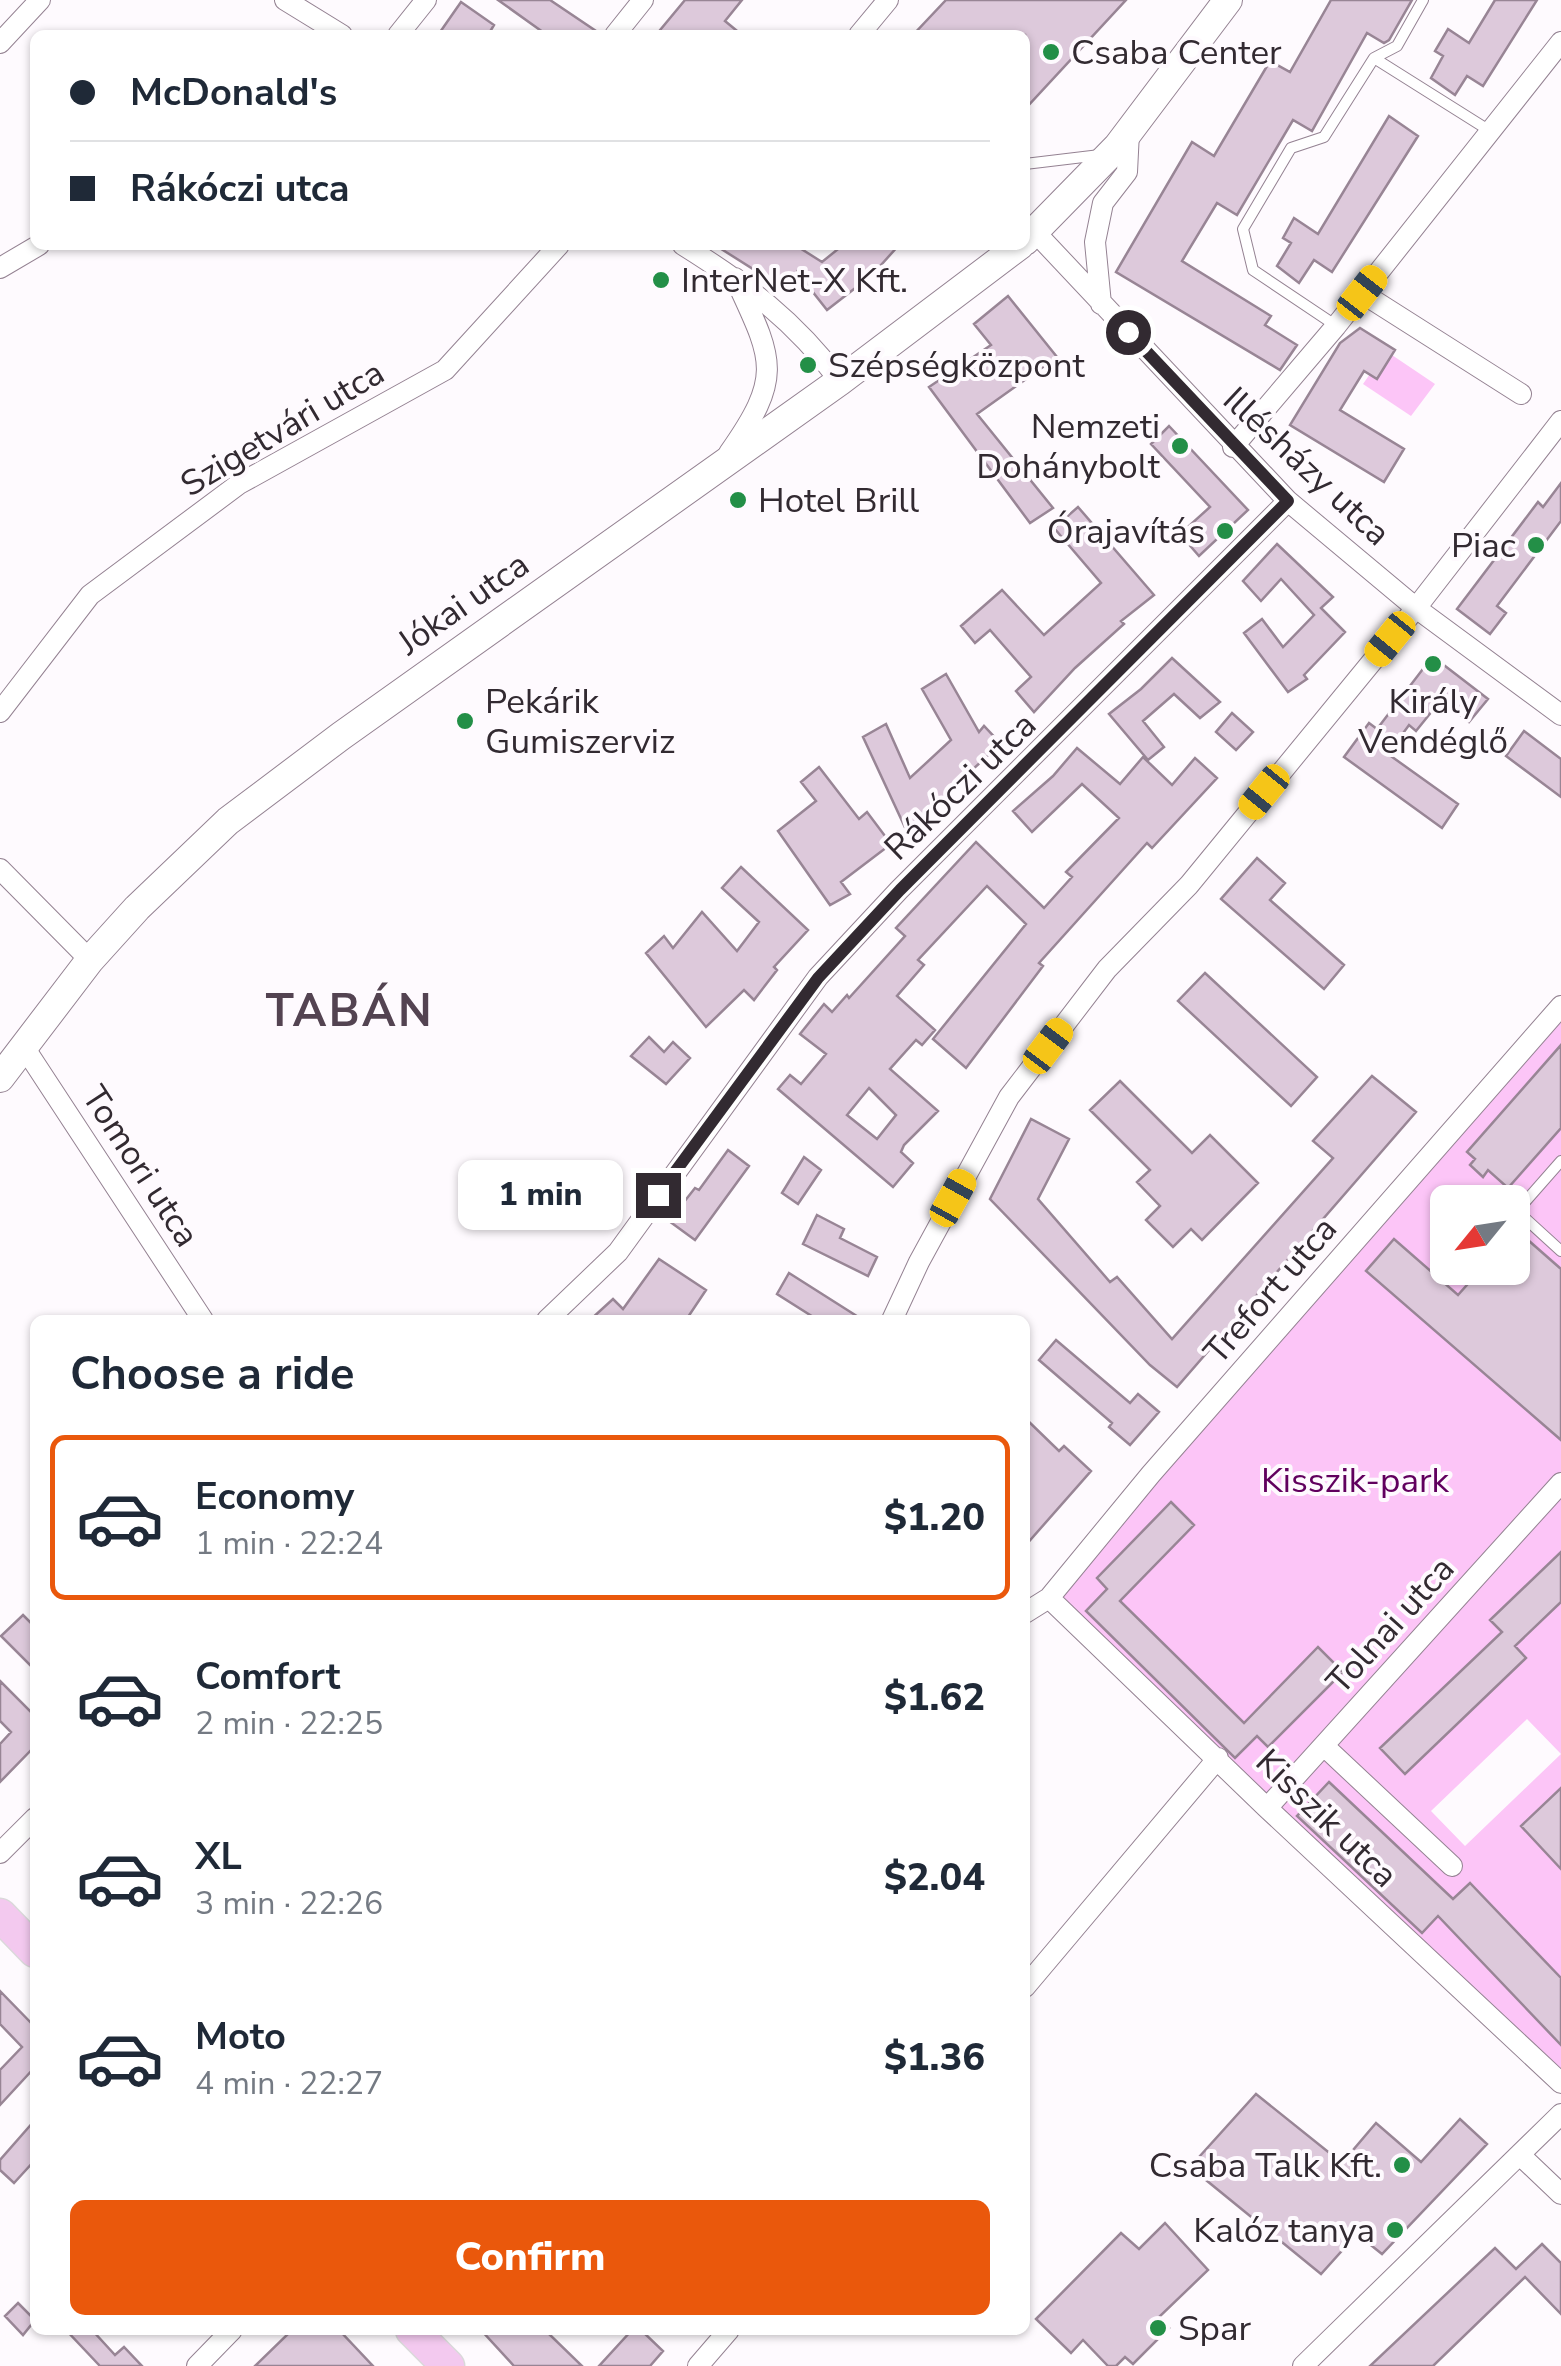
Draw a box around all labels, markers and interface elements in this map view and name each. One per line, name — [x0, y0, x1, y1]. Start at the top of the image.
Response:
place label: Csaba Center — [1071, 29, 1282, 76]
marker: Csaba Center — [1040, 41, 1062, 63]
text: McDonald's — [130, 67, 337, 118]
text: Rákóczi utca — [130, 163, 349, 214]
place label: InterNet-X Kft. — [681, 257, 908, 304]
car — [1332, 260, 1392, 326]
marker: InterNet-X Kft. — [650, 269, 672, 291]
route start — [1106, 310, 1151, 355]
place label: Szépségközpont — [828, 342, 1086, 389]
street label: Szigetvári utca — [172, 349, 393, 508]
marker: Szépségközpont — [797, 354, 819, 376]
street label: Illésházy utca — [1213, 377, 1400, 556]
place label: Nemzeti Dohánybolt — [976, 403, 1161, 490]
marker: Nemzeti Dohánybolt — [1169, 435, 1191, 457]
place label: Hotel Brill — [758, 477, 920, 524]
marker: Hotel Brill — [727, 489, 749, 511]
place label: Órajavítás — [1047, 508, 1205, 555]
marker: Órajavítás — [1214, 520, 1236, 542]
place label: Piac — [1451, 522, 1516, 569]
marker: Piac — [1525, 534, 1547, 556]
street label: Jókai utca — [388, 541, 538, 666]
car — [1359, 606, 1421, 672]
marker: Király Vendéglő — [1422, 653, 1444, 675]
place label: Pekárik Gumiszerviz — [485, 678, 675, 765]
place label: Király Vendéglő — [1357, 678, 1508, 765]
street label: Rákóczi utca — [874, 702, 1047, 871]
marker: Pekárik Gumiszerviz — [454, 710, 476, 732]
car — [1233, 759, 1295, 825]
district label: TABÁN — [266, 981, 434, 1042]
car — [1018, 1013, 1078, 1079]
street label: Tomori utca — [71, 1077, 210, 1256]
callout: 1 min — [458, 1160, 623, 1230]
car — [925, 1164, 981, 1232]
text: 1 min — [498, 1173, 583, 1216]
route end — [636, 1173, 681, 1218]
north arrow — [1430, 1185, 1530, 1285]
map controls — [1430, 1185, 1530, 1285]
street label: Trefort utca — [1193, 1207, 1347, 1374]
text: Choose a ride — [70, 1344, 355, 1405]
park label: Kisszik-park — [1261, 1457, 1450, 1504]
text: Economy — [195, 1471, 354, 1522]
icon: car — [75, 1473, 165, 1563]
text: $1.20 — [884, 1492, 985, 1543]
text: 1 min · 22:24 — [195, 1522, 383, 1565]
street label: Tolnai utca — [1316, 1546, 1465, 1704]
text: Comfort — [195, 1651, 340, 1702]
icon: car — [75, 1653, 165, 1743]
text: $1.62 — [884, 1672, 985, 1723]
text: 2 min · 22:25 — [195, 1702, 383, 1745]
street label: Kisszik utca — [1245, 1739, 1408, 1898]
text: XL — [195, 1831, 242, 1882]
icon: car — [75, 1833, 165, 1923]
text: $2.04 — [884, 1852, 985, 1903]
text: 3 min · 22:26 — [195, 1882, 383, 1925]
text: Moto — [195, 2011, 286, 2062]
icon: car — [75, 2013, 165, 2103]
text: $1.36 — [884, 2032, 985, 2083]
text: 4 min · 22:27 — [195, 2062, 383, 2105]
place label: Csaba Talk Kft. — [1149, 2142, 1382, 2189]
marker: Csaba Talk Kft. — [1391, 2154, 1413, 2176]
button: Confirm — [70, 2200, 990, 2315]
place label: Kalóz tanya — [1193, 2207, 1375, 2254]
marker: Kalóz tanya — [1384, 2219, 1406, 2241]
place label: Spar — [1178, 2305, 1251, 2352]
marker: Spar — [1147, 2317, 1169, 2339]

